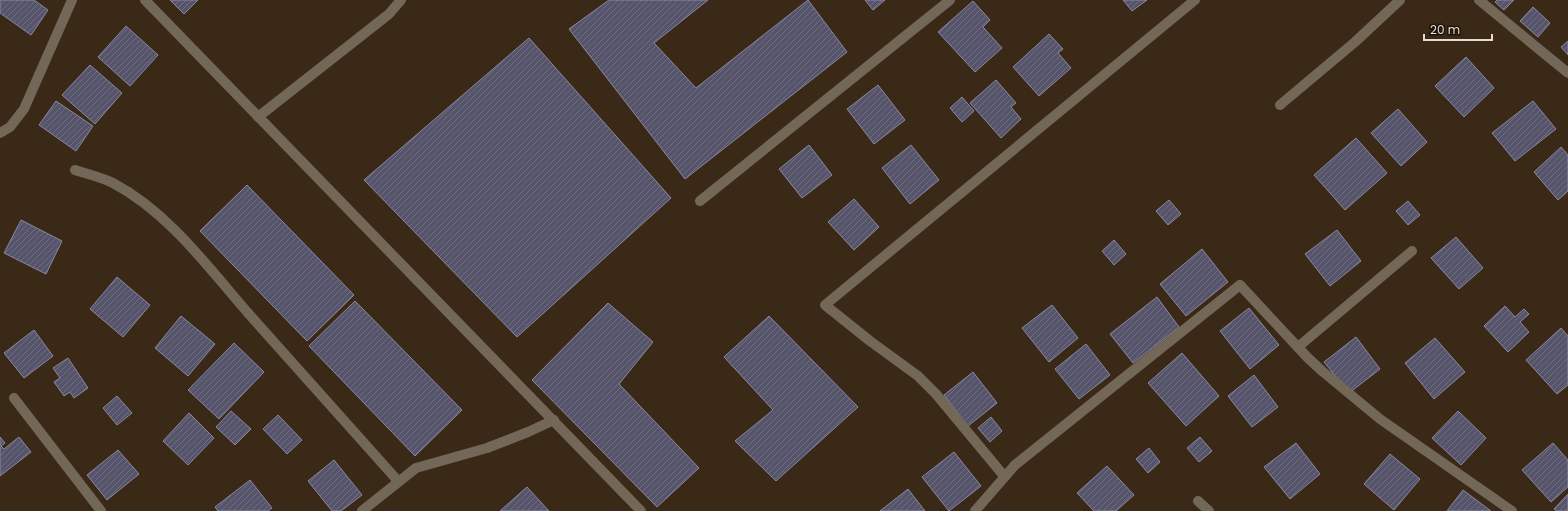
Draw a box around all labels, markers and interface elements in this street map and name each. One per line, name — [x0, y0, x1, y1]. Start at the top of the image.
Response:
scale bar — [1424, 16, 1492, 42]
text: 20 m — [1430, 21, 1460, 38]

